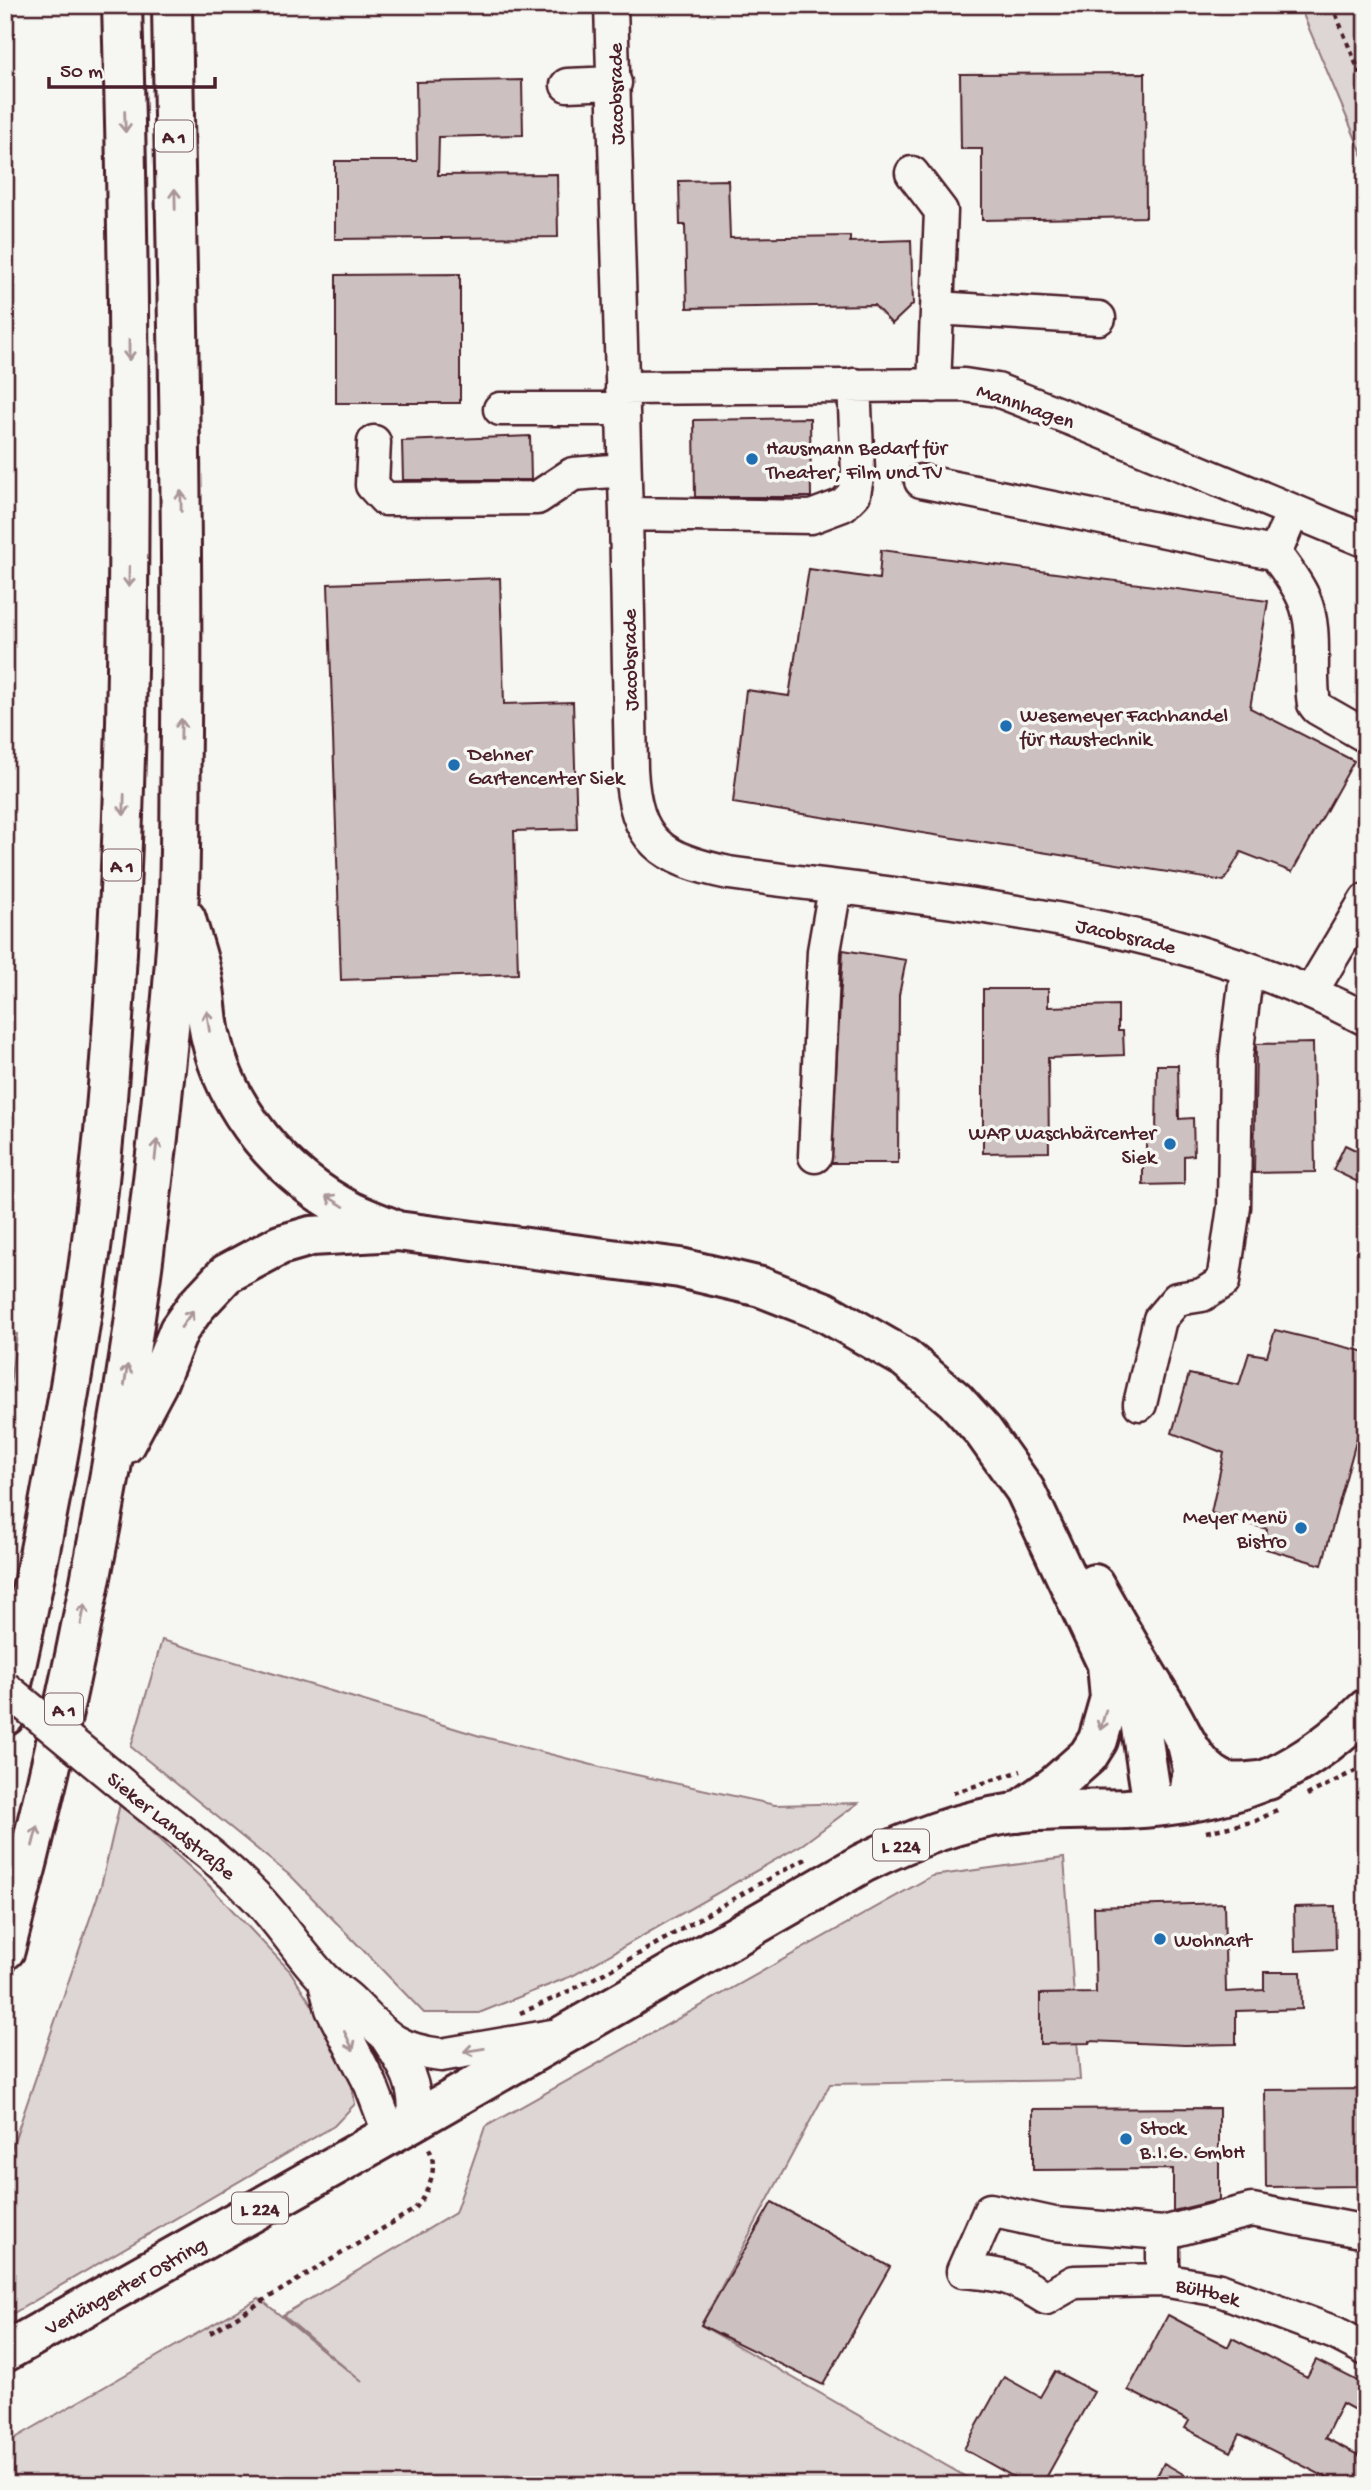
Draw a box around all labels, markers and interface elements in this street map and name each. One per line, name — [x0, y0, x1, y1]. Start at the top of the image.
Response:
street label: Jacobsrade — [605, 42, 632, 145]
scale bar — [49, 46, 215, 90]
text: 50 m — [60, 61, 103, 86]
one-way arrow — [119, 111, 132, 134]
road number: A 1 — [155, 120, 193, 152]
one-way arrow — [168, 188, 182, 211]
one-way arrow — [122, 338, 136, 361]
street label: Mannhagen — [973, 380, 1077, 437]
place label: Hausmann Bedarf für Theater, Film und TV — [765, 438, 948, 487]
marker: Hausmann Bedarf für Theater, Film und TV — [744, 451, 760, 467]
one-way arrow — [174, 490, 187, 513]
one-way arrow — [122, 566, 136, 589]
street label: Jacobsrade — [619, 608, 646, 711]
place label: Wesemeyer Fachhandel für Haustechnik — [1019, 705, 1228, 754]
one-way arrow — [174, 717, 187, 740]
marker: Wesemeyer Fachhandel für Haustechnik — [998, 718, 1014, 734]
place label: Dehner Gartencenter Siek — [466, 744, 627, 793]
marker: Dehner Gartencenter Siek — [446, 757, 462, 773]
one-way arrow — [117, 793, 130, 816]
road number: A 1 — [103, 850, 141, 880]
street label: Jacobsrade — [1073, 915, 1179, 962]
one-way arrow — [202, 1010, 215, 1033]
place label: WAP Waschbärcenter Siek — [969, 1123, 1159, 1172]
marker: WAP Waschbärcenter Siek — [1162, 1136, 1178, 1152]
one-way arrow — [150, 1139, 163, 1162]
one-way arrow — [326, 1194, 346, 1208]
one-way arrow — [180, 1310, 194, 1329]
one-way arrow — [120, 1364, 133, 1387]
place label: Meyer Menü Bistro — [1183, 1507, 1287, 1556]
marker: Meyer Menü Bistro — [1293, 1520, 1309, 1536]
one-way arrow — [77, 1603, 91, 1626]
road number: A 1 — [45, 1694, 83, 1724]
one-way arrow — [1096, 1709, 1109, 1731]
street label: Sieker Landstraße — [100, 1768, 240, 1888]
one-way arrow — [29, 1825, 42, 1848]
road number: L 224 — [873, 1829, 929, 1860]
place label: Wohnart — [1174, 1930, 1254, 1955]
marker: Wohnart — [1152, 1931, 1168, 1947]
one-way arrow — [343, 2030, 357, 2051]
one-way arrow — [464, 2044, 486, 2057]
place label: Stock B.I.G. GmbH — [1139, 2118, 1246, 2167]
marker: Stock B.I.G. GmbH — [1118, 2131, 1134, 2147]
road number: L 224 — [232, 2192, 288, 2224]
street label: Verlängerter Ostring — [41, 2233, 212, 2343]
street label: Bültbek — [1172, 2274, 1244, 2315]

